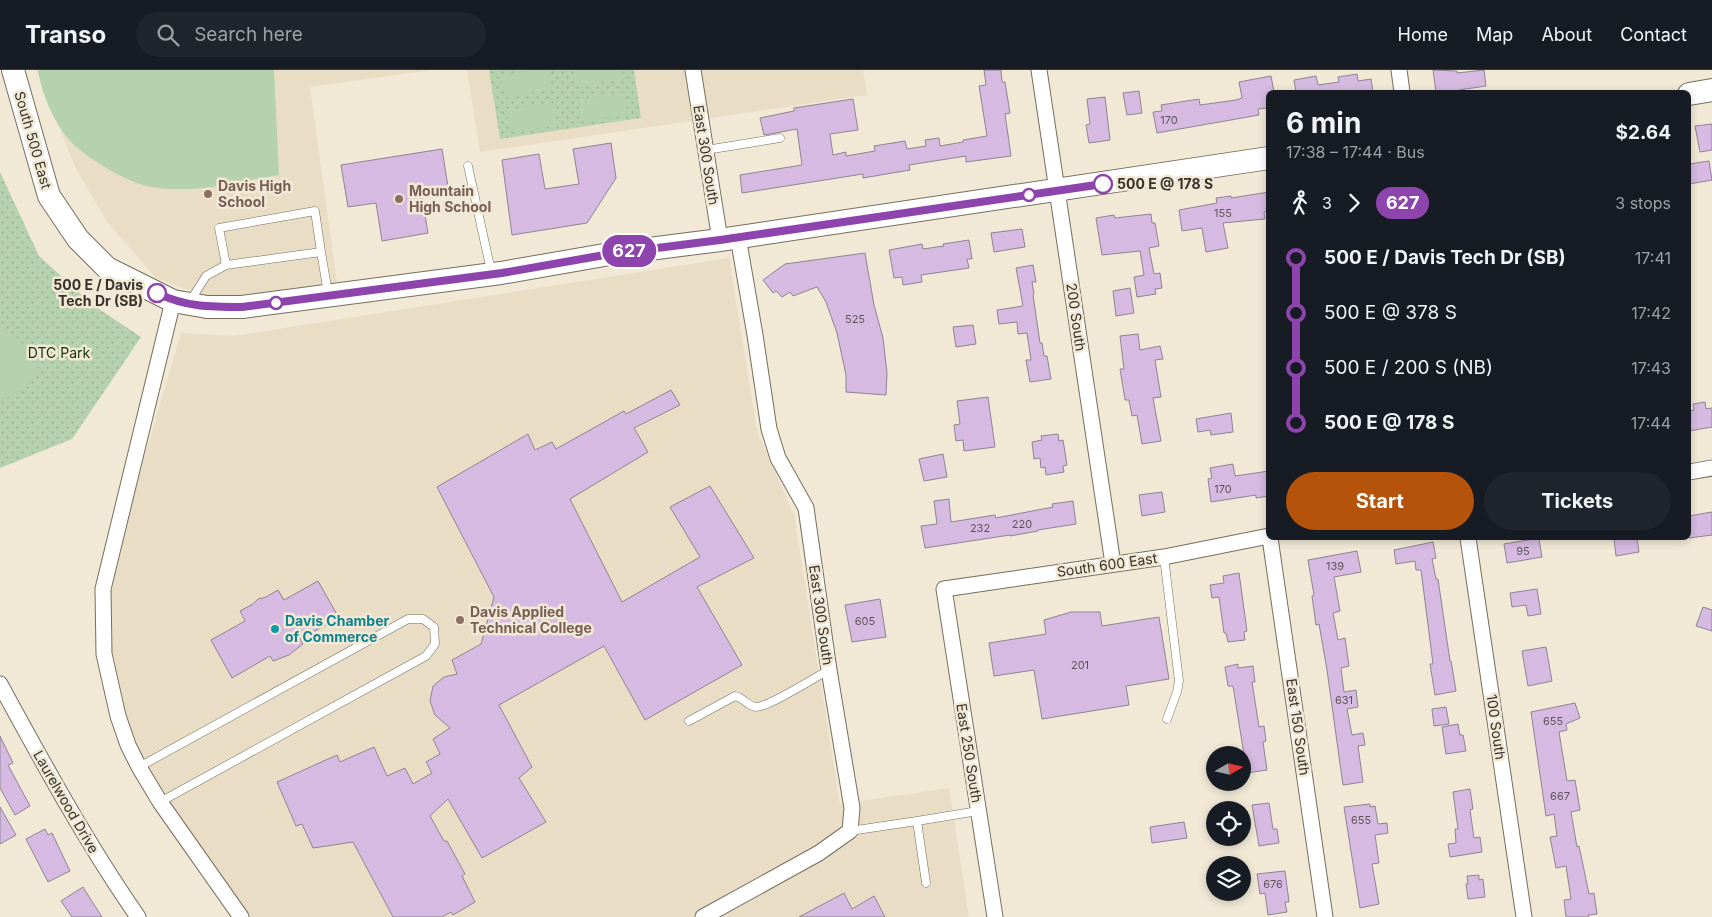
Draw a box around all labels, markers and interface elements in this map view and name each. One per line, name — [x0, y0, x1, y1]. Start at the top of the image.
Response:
search box — [136, 12, 486, 57]
text: Transo — [25, 20, 106, 49]
icon: search — [154, 21, 182, 49]
text: Search here — [194, 23, 303, 46]
text: Home — [1398, 24, 1448, 45]
text: Map — [1476, 24, 1513, 45]
text: About — [1541, 24, 1592, 45]
text: Contact — [1620, 24, 1687, 45]
street label: South 500 East — [11, 89, 56, 191]
street label: East 300 South — [690, 104, 723, 206]
text: 6 min — [1286, 106, 1361, 140]
house number: 170 — [1160, 113, 1178, 127]
text: $2.64 — [1616, 121, 1671, 144]
text: 17:38 – 17:44 · Bus — [1286, 142, 1425, 162]
marker: 500 E @ 178 S — [1093, 174, 1113, 194]
place label: 500 E @ 178 S — [1117, 175, 1213, 192]
place label: Davis High School — [218, 177, 291, 210]
place label: Mountain High School — [409, 182, 491, 215]
marker: Davis High School — [202, 188, 214, 200]
unlabelled marker — [1022, 188, 1036, 202]
icon: walk — [1286, 189, 1314, 217]
icon: forward — [1340, 189, 1368, 217]
text: 627 — [1386, 192, 1419, 213]
marker: Mountain High School — [393, 193, 405, 205]
text: 3 — [1322, 193, 1332, 213]
text: 3 stops — [1615, 193, 1671, 213]
house number: 155 — [1214, 206, 1232, 220]
line badge: 627 — [600, 235, 658, 267]
text: 627 — [612, 240, 646, 261]
text: 500 E / Davis Tech Dr (SB) — [1324, 246, 1566, 269]
text: 17:41 — [1635, 248, 1671, 268]
place label: 500 E / Davis Tech Dr (SB) — [53, 276, 143, 309]
street label: 200 South — [1063, 282, 1090, 352]
marker: 500 E / Davis Tech Dr (SB) — [147, 283, 167, 303]
unlabelled marker — [269, 296, 283, 310]
text: 500 E @ 378 S — [1324, 301, 1457, 324]
text: 17:42 — [1631, 303, 1671, 323]
house number: 525 — [845, 312, 865, 326]
park label: DTC Park — [28, 344, 91, 361]
text: 500 E / 200 S (NB) — [1324, 356, 1493, 379]
text: 17:43 — [1631, 358, 1671, 378]
text: 500 E @ 178 S — [1324, 411, 1454, 434]
text: 17:44 — [1631, 413, 1671, 433]
button: Start — [1286, 472, 1474, 530]
button: Tickets — [1484, 472, 1671, 530]
house number: 170 — [1214, 482, 1232, 496]
house number: 220 — [1012, 517, 1032, 531]
house number: 232 — [970, 521, 990, 535]
house number: 95 — [1516, 544, 1530, 558]
street label: South 600 East — [1056, 549, 1159, 580]
house number: 139 — [1326, 559, 1344, 573]
street label: East 300 South — [806, 564, 837, 666]
place label: Davis Applied Technical College — [470, 603, 592, 636]
place label: Davis Chamber of Commerce — [285, 612, 389, 645]
marker: Davis Applied Technical College — [454, 614, 466, 626]
house number: 605 — [855, 614, 876, 628]
marker: Davis Chamber of Commerce — [269, 623, 281, 635]
house number: 201 — [1071, 658, 1089, 672]
street label: East 150 South — [1283, 677, 1314, 776]
house number: 631 — [1335, 693, 1353, 707]
street label: 100 South — [1483, 693, 1509, 761]
street label: East 250 South — [953, 702, 986, 804]
house number: 655 — [1543, 714, 1563, 728]
north arrow — [1206, 746, 1251, 791]
map controls — [1206, 746, 1251, 901]
street label: Laurelwood Drive — [30, 747, 103, 856]
house number: 667 — [1550, 789, 1570, 803]
button: locate — [1206, 801, 1251, 846]
house number: 655 — [1351, 813, 1371, 827]
button: layers — [1206, 856, 1251, 901]
house number: 676 — [1263, 877, 1283, 891]

